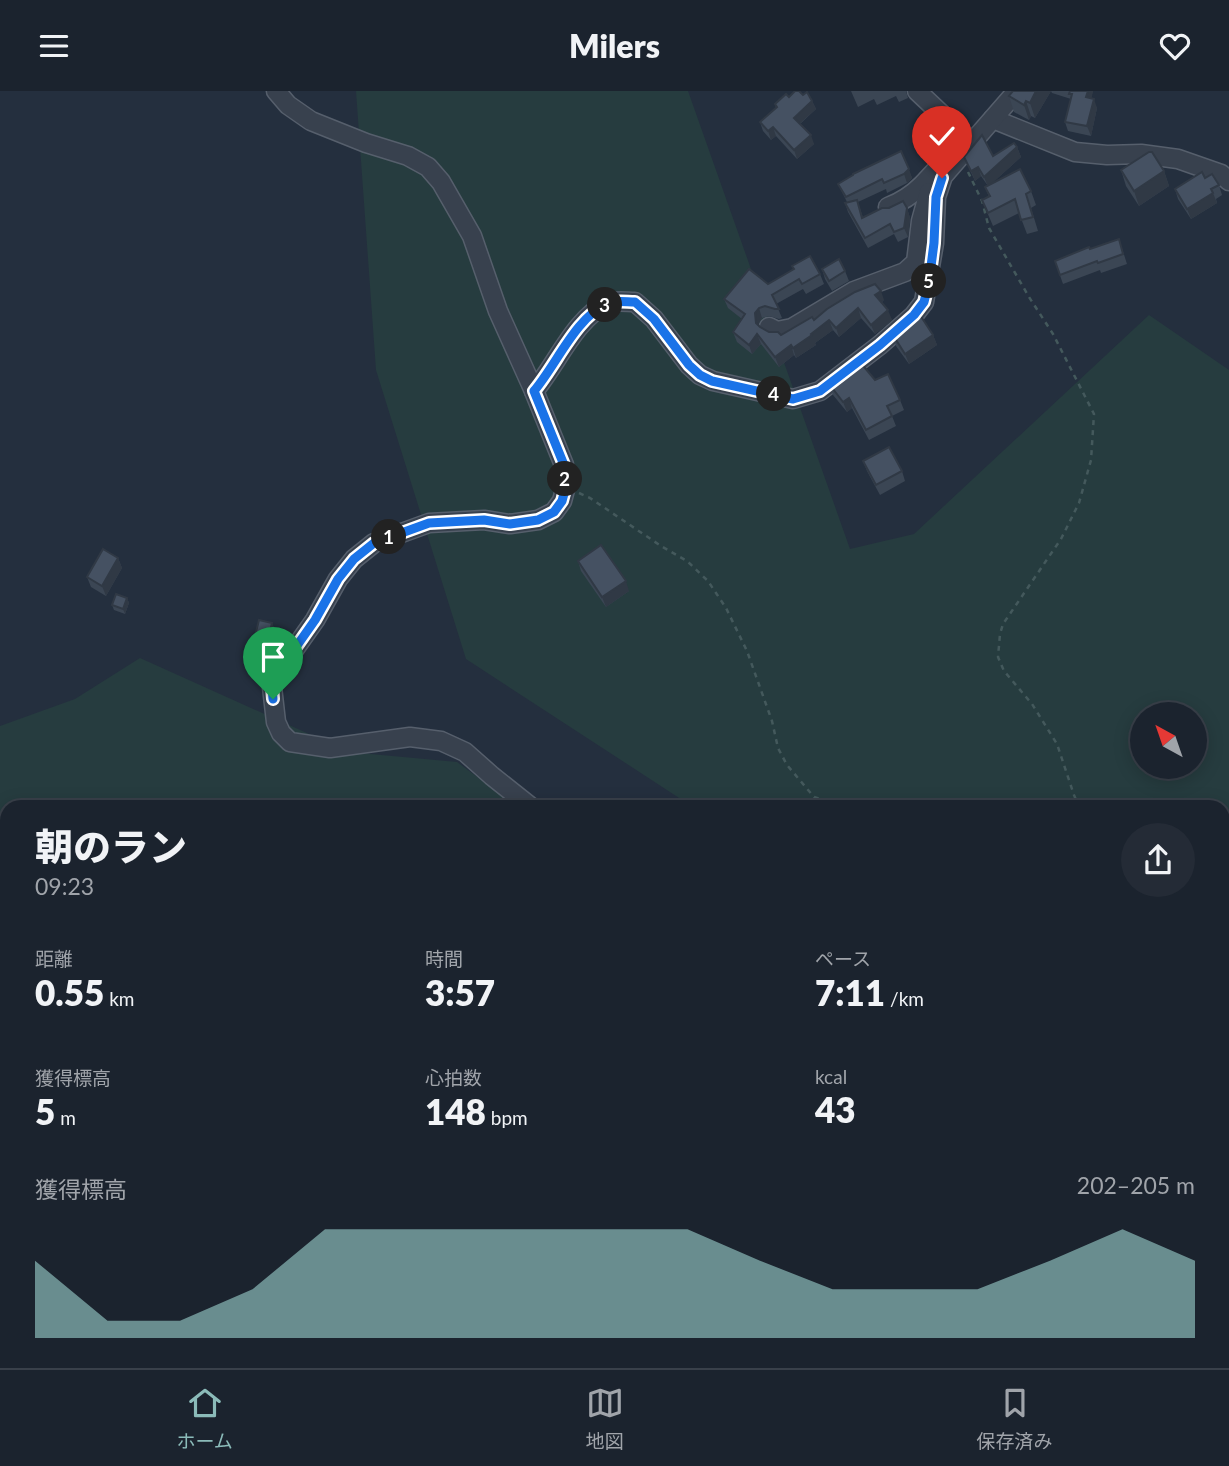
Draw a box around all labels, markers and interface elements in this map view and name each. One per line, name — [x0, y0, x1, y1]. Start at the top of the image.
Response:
text: Milers — [569, 26, 660, 65]
icon: menu — [35, 27, 73, 65]
icon: heart — [1156, 27, 1194, 65]
pin — [912, 106, 972, 178]
icon: check — [923, 117, 961, 155]
pin: 5 — [912, 263, 946, 299]
text: 5 — [923, 269, 934, 292]
pin: 3 — [588, 287, 622, 323]
text: 3 — [599, 293, 610, 316]
pin: 4 — [756, 377, 792, 411]
text: 4 — [768, 382, 779, 405]
pin: 2 — [548, 461, 582, 497]
text: 2 — [559, 467, 570, 490]
pin: 1 — [372, 519, 406, 555]
text: 1 — [383, 525, 394, 548]
pin — [243, 627, 303, 699]
icon: arrive — [254, 638, 292, 676]
north arrow — [1130, 702, 1208, 779]
map controls — [1130, 702, 1207, 779]
text: 朝のラン — [35, 823, 187, 869]
button: share — [1121, 823, 1195, 897]
text: 09:23 — [35, 872, 94, 900]
text: 距離 — [35, 947, 73, 970]
text: 時間 — [425, 947, 463, 970]
text: ペース — [815, 947, 871, 970]
text: 0.55 — [35, 971, 104, 1013]
text: 3:57 — [425, 971, 495, 1013]
text: 7:11 — [815, 971, 885, 1013]
text: km — [104, 987, 134, 1010]
text: /km — [885, 987, 924, 1010]
text: kcal — [815, 1065, 847, 1088]
text: 獲得標高 — [35, 1066, 111, 1089]
text: 心拍数 — [425, 1066, 482, 1089]
text: 43 — [815, 1088, 856, 1130]
text: 5 — [35, 1090, 55, 1132]
text: 148 — [425, 1090, 486, 1132]
text: m — [55, 1106, 76, 1129]
text: bpm — [486, 1106, 528, 1129]
text: 202–205 m — [1077, 1171, 1195, 1199]
text: 獲得標高 — [35, 1175, 127, 1203]
tab: ホーム — [176, 1384, 233, 1453]
tab: 地図 — [586, 1384, 624, 1453]
tab: 保存済み — [977, 1384, 1053, 1453]

